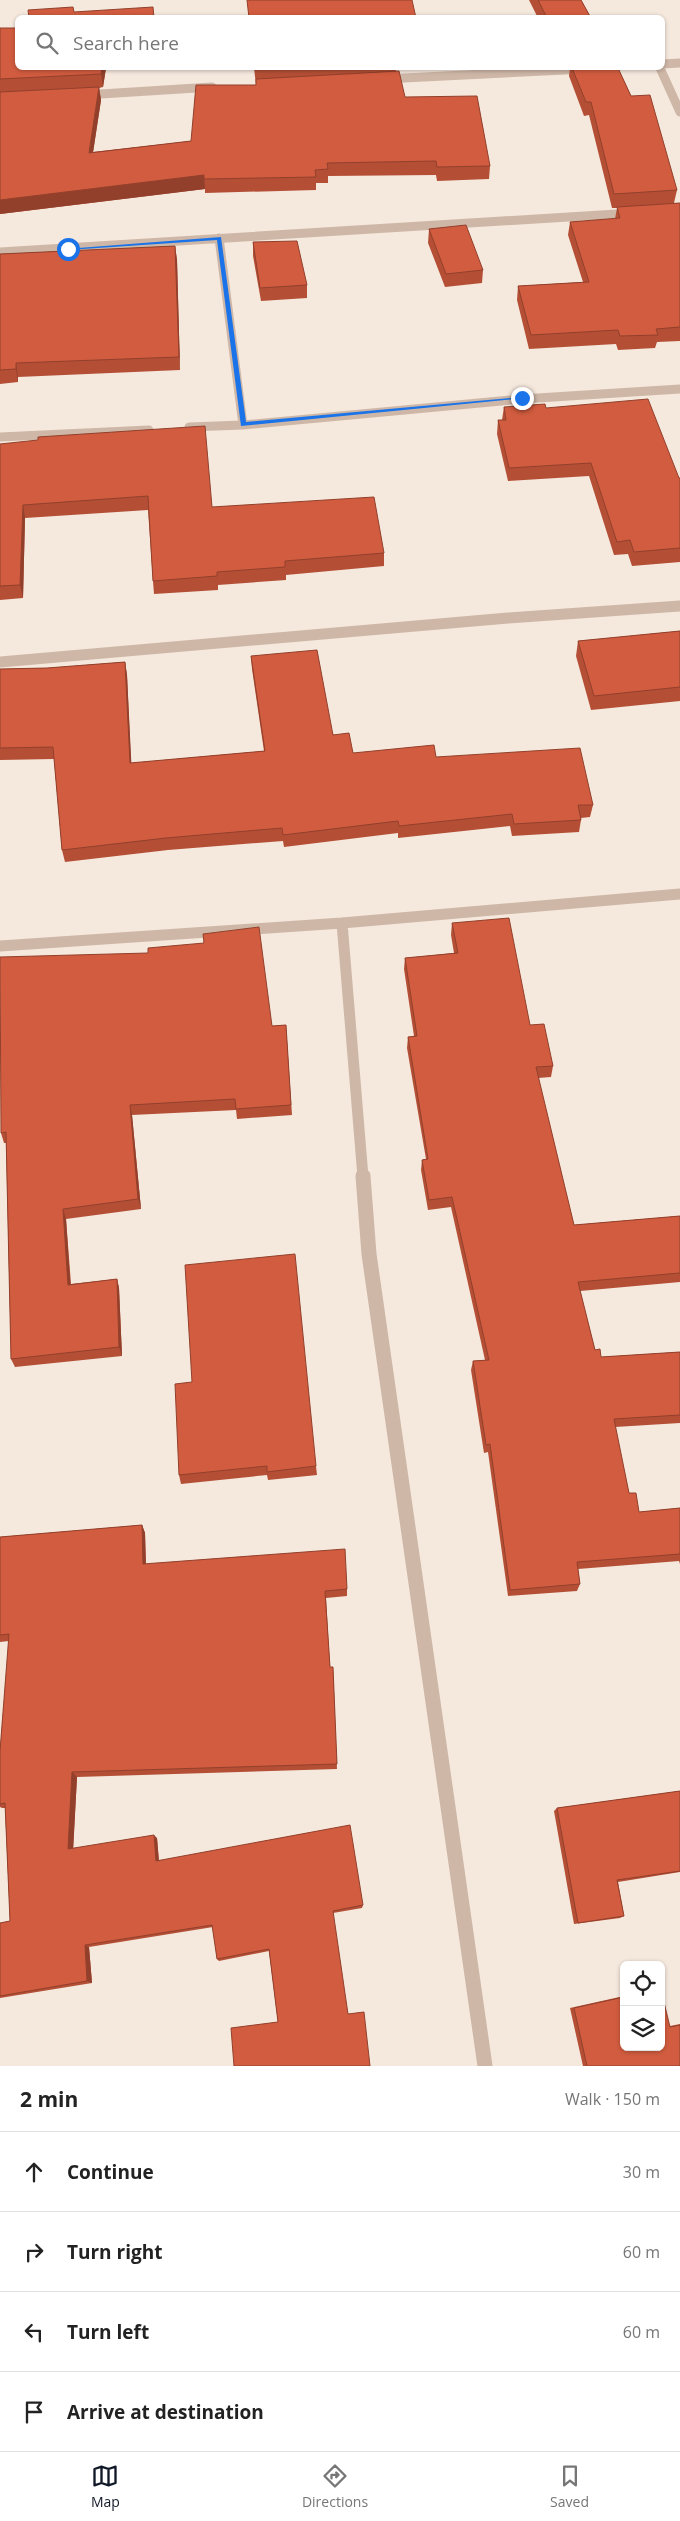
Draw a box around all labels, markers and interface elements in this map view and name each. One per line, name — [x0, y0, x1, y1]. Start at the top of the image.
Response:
search box — [15, 15, 665, 70]
icon: search — [33, 29, 61, 57]
text: Search here — [73, 30, 179, 56]
route start — [57, 238, 80, 261]
route end — [511, 387, 534, 410]
map controls — [620, 1961, 665, 2051]
button: locate — [620, 1961, 665, 2006]
button: layers — [620, 2006, 665, 2051]
text: 2 min — [20, 2085, 78, 2113]
text: Walk · 150 m — [565, 2088, 660, 2110]
icon: ahead — [20, 2158, 48, 2186]
text: Continue — [67, 2159, 154, 2185]
text: 30 m — [623, 2161, 660, 2183]
icon: right — [20, 2238, 48, 2266]
text: Turn right — [67, 2239, 162, 2265]
text: 60 m — [623, 2241, 660, 2263]
icon: left — [20, 2318, 48, 2346]
text: Turn left — [67, 2319, 149, 2345]
text: 60 m — [623, 2321, 660, 2343]
icon: arrive — [20, 2398, 48, 2426]
text: Arrive at destination — [67, 2399, 264, 2425]
tab: Map — [91, 2462, 120, 2511]
tab: Directions — [302, 2462, 368, 2511]
tab: Saved — [550, 2462, 589, 2511]

